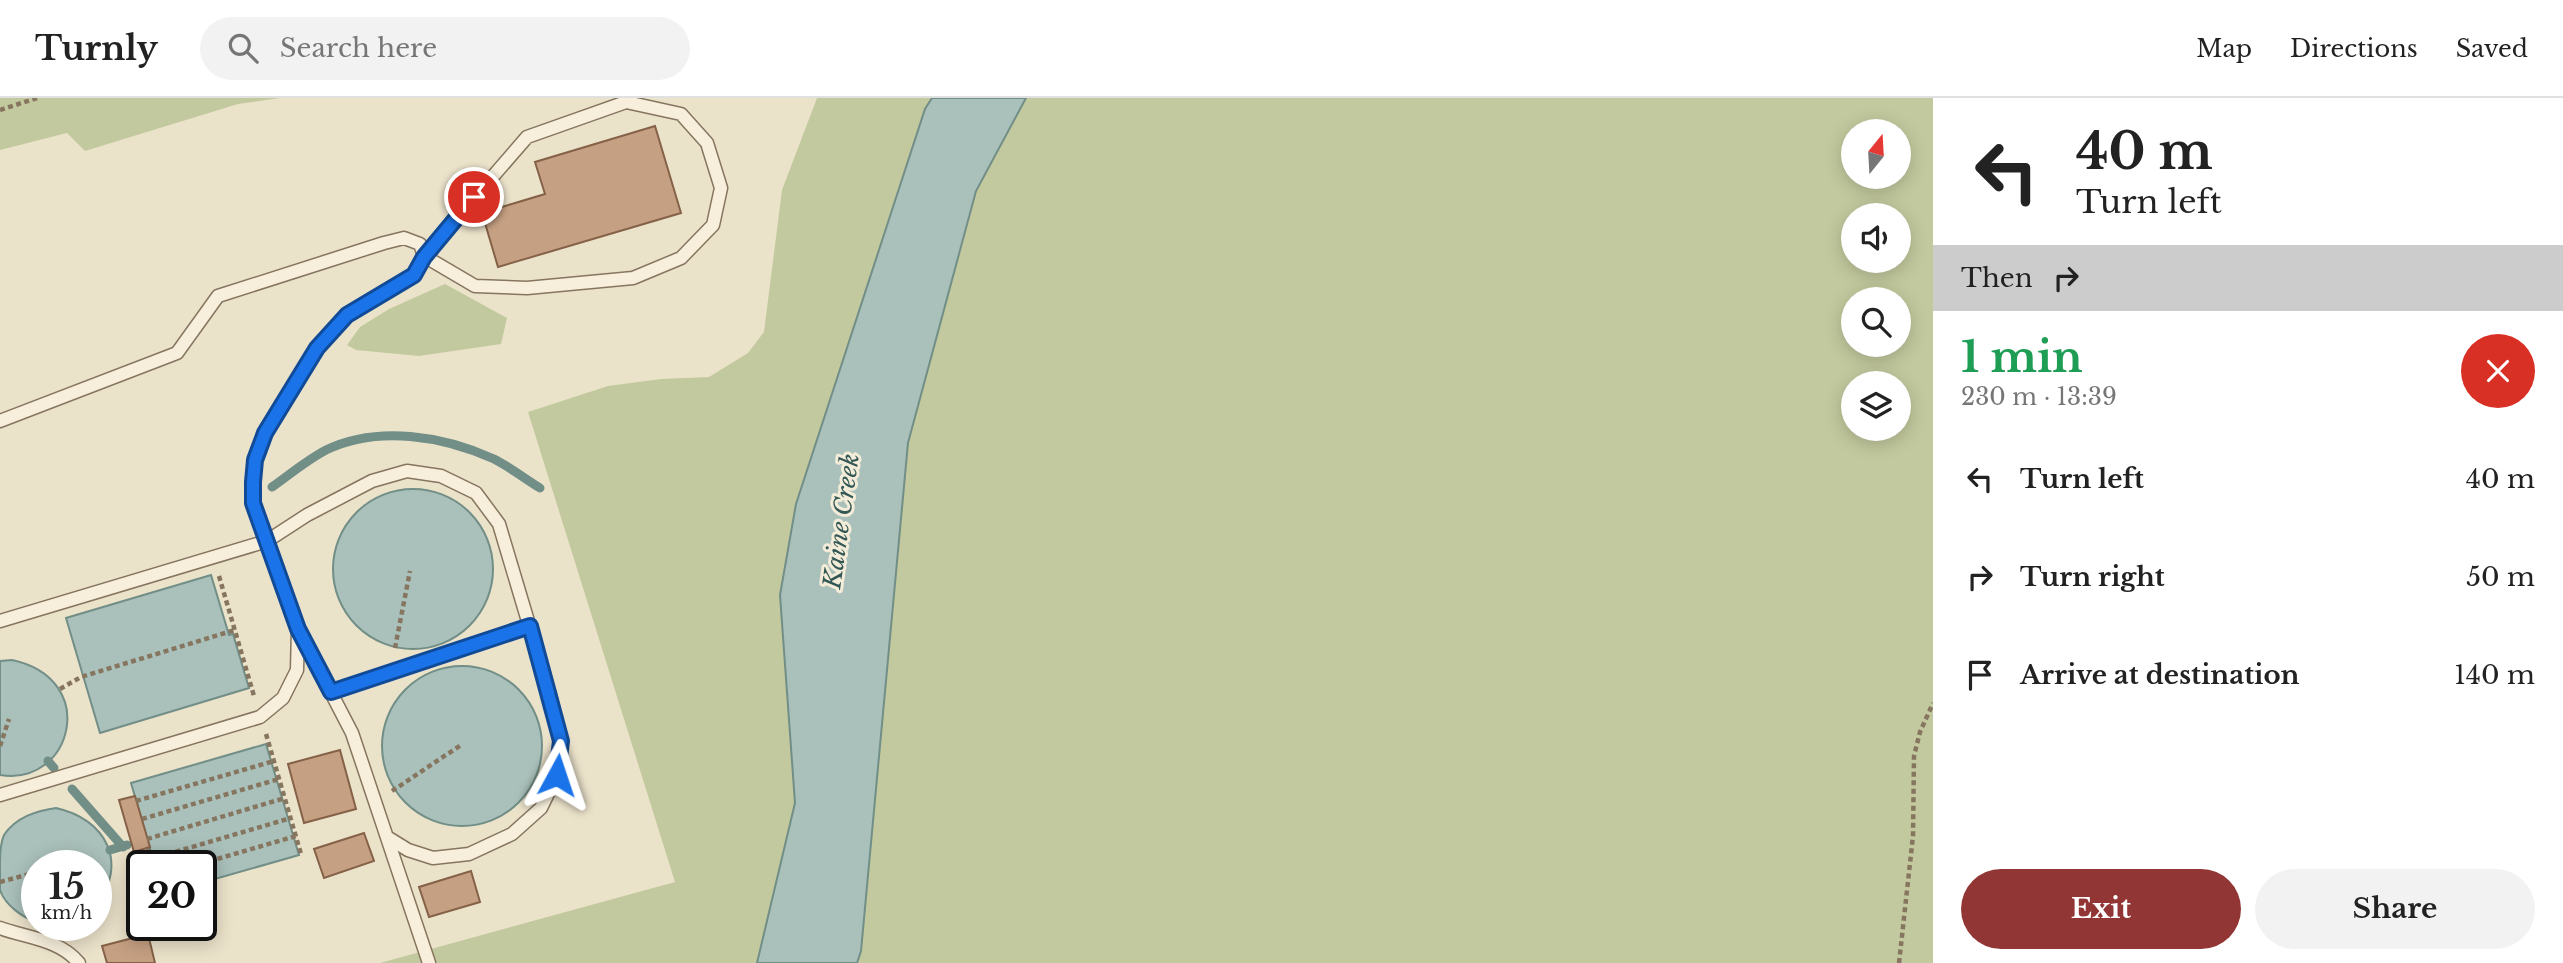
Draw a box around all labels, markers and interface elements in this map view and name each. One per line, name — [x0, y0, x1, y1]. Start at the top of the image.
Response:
search box — [200, 17, 690, 80]
text: Turnly — [35, 28, 158, 69]
icon: search — [224, 29, 262, 67]
text: Search here — [280, 32, 437, 64]
text: Map — [2196, 34, 2252, 63]
text: Directions — [2290, 34, 2418, 63]
text: Saved — [2456, 34, 2528, 63]
north arrow — [1841, 119, 1911, 189]
map controls — [1841, 119, 1911, 441]
text: 40 m — [2076, 121, 2213, 182]
icon: left — [1961, 126, 2052, 217]
pin — [444, 167, 504, 227]
icon: arrive — [455, 178, 493, 216]
text: Turn left — [2076, 182, 2222, 222]
button: sound — [1841, 203, 1911, 273]
icon: right — [2047, 259, 2085, 297]
text: Then — [1961, 262, 2033, 294]
button: search — [1841, 287, 1911, 357]
text: 1 min — [1961, 331, 2083, 383]
button: close — [2461, 334, 2535, 408]
button: layers — [1841, 371, 1911, 441]
text: 230 m · 13:39 — [1961, 383, 2117, 411]
water label: Kaine Creek — [817, 452, 865, 591]
icon: left — [1961, 460, 1999, 498]
text: Turn left — [2020, 463, 2144, 495]
text: 40 m — [2466, 463, 2535, 495]
icon: right — [1961, 558, 1999, 596]
text: Turn right — [2020, 561, 2165, 593]
text: 50 m — [2466, 561, 2535, 593]
icon: arrive — [1961, 656, 1999, 694]
text: Arrive at destination — [2020, 659, 2300, 691]
text: 140 m — [2454, 659, 2535, 691]
position arrow — [520, 738, 594, 812]
speed limit sign: 20 — [126, 850, 217, 941]
text: 15 — [48, 865, 85, 908]
button: Exit — [1961, 869, 2241, 949]
button: Share — [2255, 869, 2535, 949]
text: km/h — [41, 902, 92, 924]

